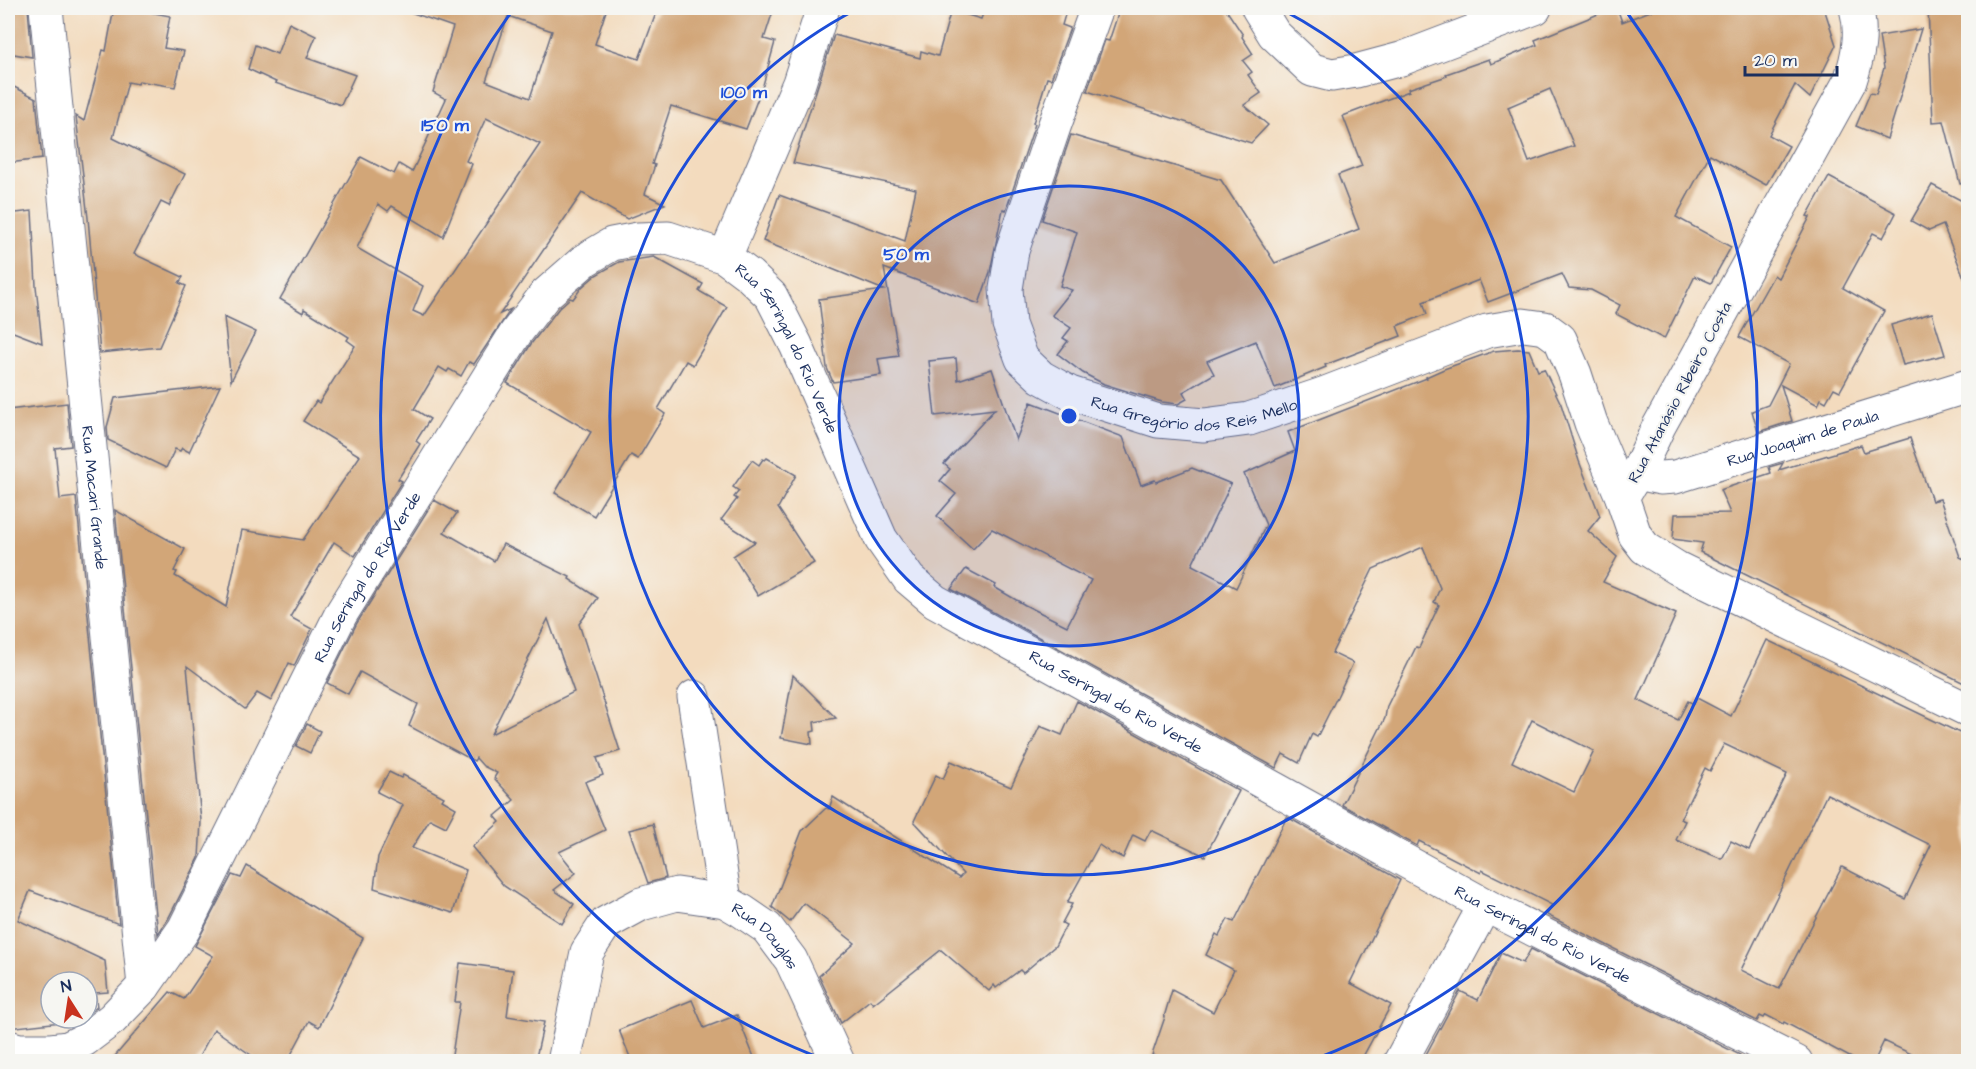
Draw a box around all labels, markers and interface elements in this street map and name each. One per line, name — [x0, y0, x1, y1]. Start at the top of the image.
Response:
scale bar — [1745, 39, 1836, 77]
text: 20 m — [1754, 48, 1797, 73]
text: 100 m — [721, 80, 768, 105]
text: 150 m — [421, 113, 470, 138]
text: 50 m — [883, 242, 930, 267]
street label: Rua Seringal do Rio Verde — [730, 258, 843, 437]
street label: Rua Atanásio Ribeiro Costa — [1623, 298, 1737, 487]
street label: Rua Gregório dos Reis Mello — [1088, 388, 1300, 410]
text: Rua Gregório dos Reis Mello — [1088, 390, 1300, 437]
street label: Rua Joaquim de Paula — [1724, 404, 1881, 472]
centre of rings — [1059, 406, 1079, 426]
street label: Rua Macari Grande — [76, 425, 112, 571]
street label: Rua Seringal do Rio Verde — [309, 488, 427, 666]
street label: Rua Seringal do Rio Verde — [1025, 645, 1207, 759]
street label: Rua Seringal do Rio Verde — [1450, 880, 1634, 989]
street label: Rua Douglas — [728, 897, 804, 973]
north arrow — [39, 970, 99, 1030]
text: N — [59, 975, 73, 998]

